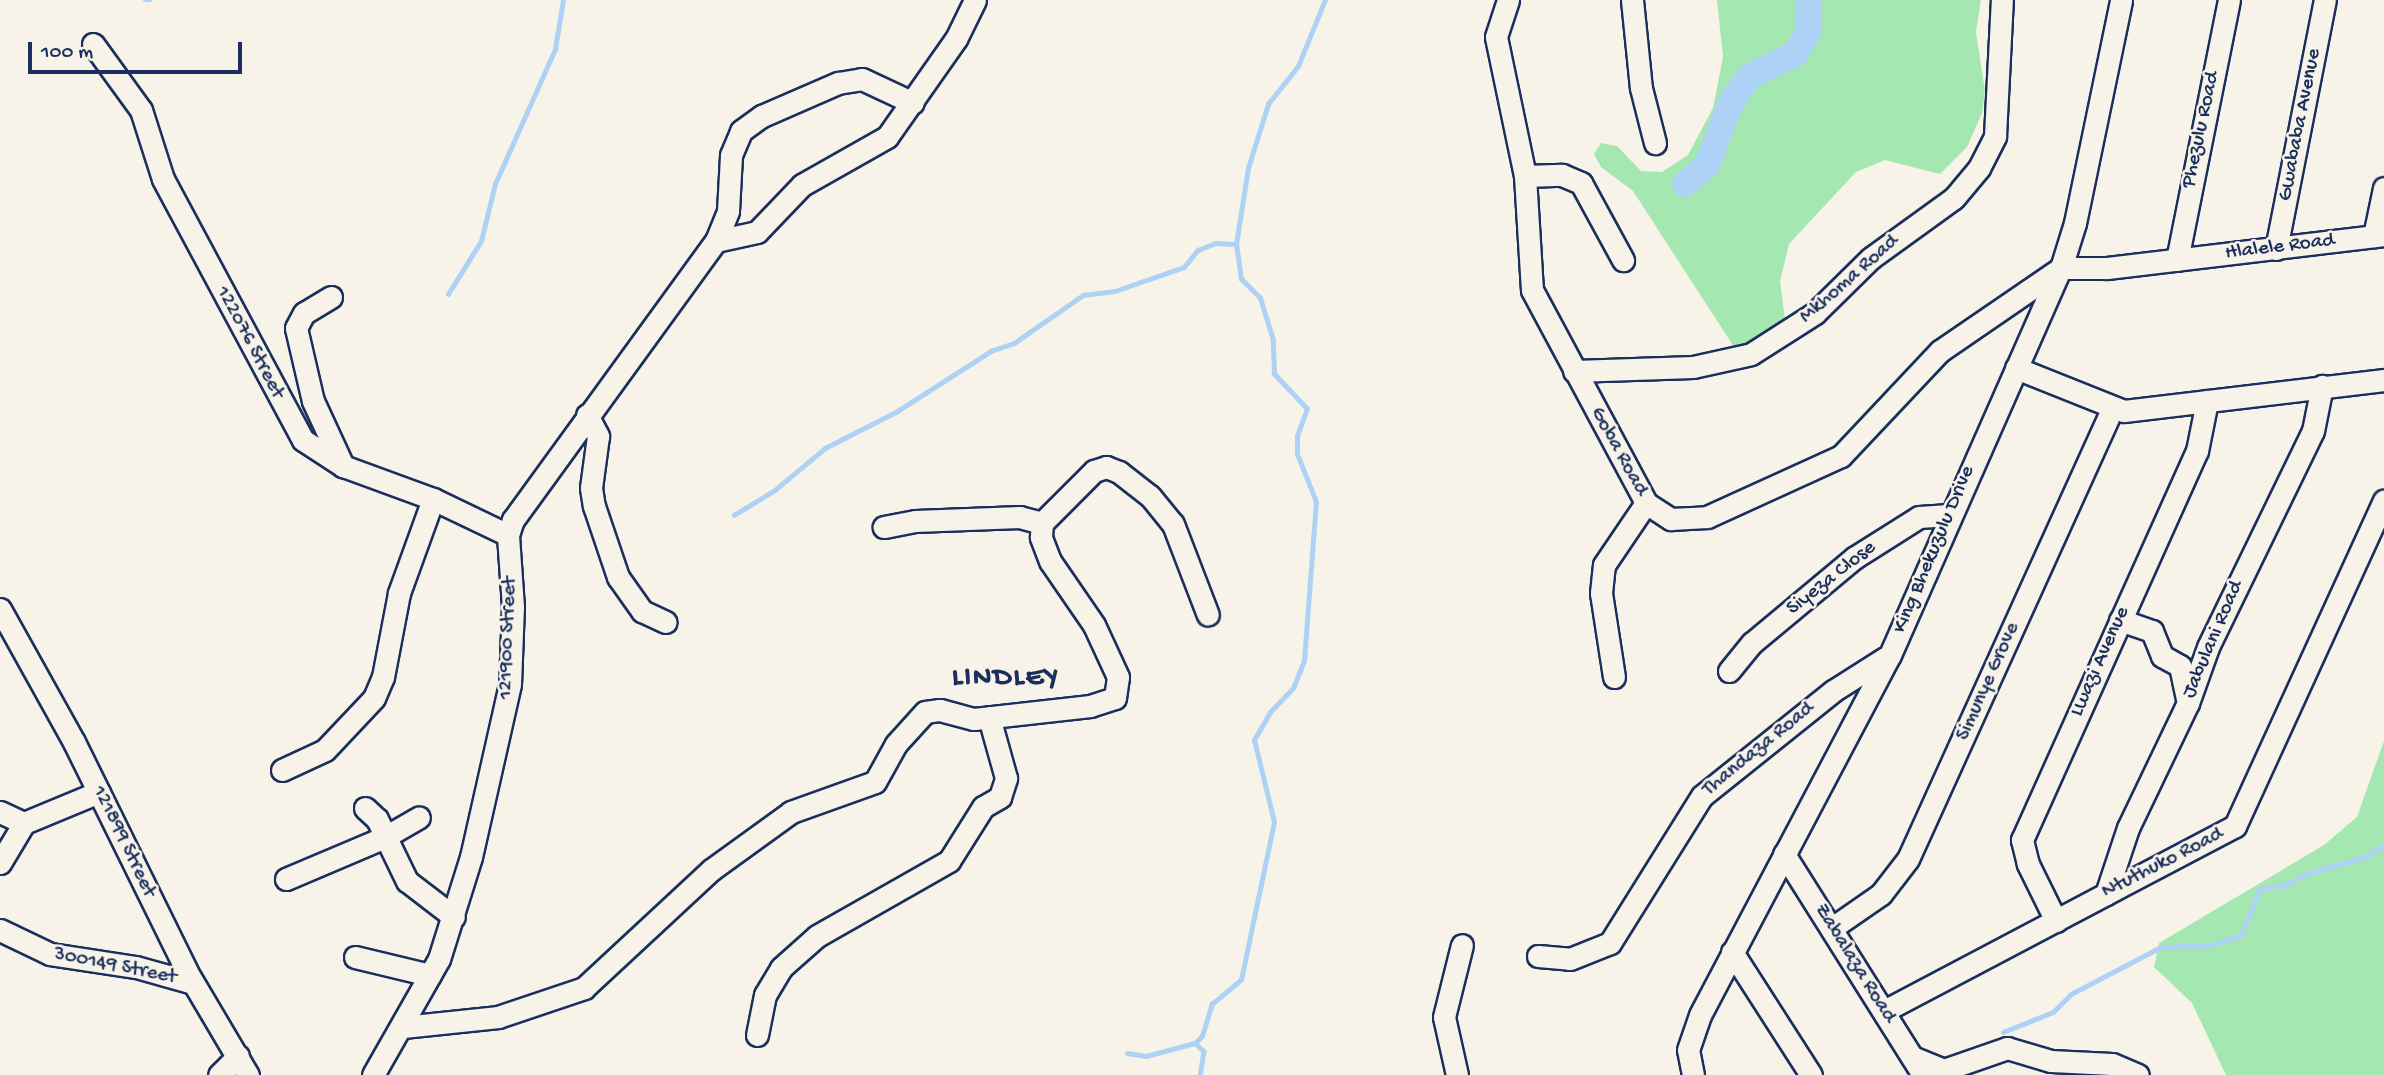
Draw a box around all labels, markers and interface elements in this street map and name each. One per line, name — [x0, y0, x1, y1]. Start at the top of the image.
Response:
scale bar — [32, 28, 245, 72]
text: 100 m — [41, 41, 93, 66]
street label: Gwababa Avenue — [2274, 47, 2328, 203]
street label: Phezulu Road — [2177, 70, 2227, 190]
street label: Hlalele Road — [2224, 229, 2336, 267]
street label: Mkhoma Road — [1795, 230, 1905, 330]
street label: 122076 Street — [209, 283, 289, 403]
street label: Goba Road — [1583, 403, 1653, 501]
street label: King Bhekuzulu Drive — [1888, 462, 1982, 638]
street label: Siyeza Close — [1782, 536, 1882, 622]
street label: 121900 Street — [494, 576, 524, 700]
street label: Jabulani Road — [2178, 577, 2250, 703]
street label: Lwazi Avenue — [2066, 603, 2136, 721]
street label: Simunye Grove — [1952, 619, 2026, 745]
district label: LINDLEY — [953, 662, 1059, 696]
street label: Thandaza Road — [1698, 697, 1820, 803]
street label: 121899 Street — [85, 782, 161, 902]
street label: Ntuthuko Road — [2098, 823, 2228, 905]
street label: Zabalaza Road — [1807, 900, 1901, 1028]
street label: 300149 Street — [51, 943, 179, 991]

